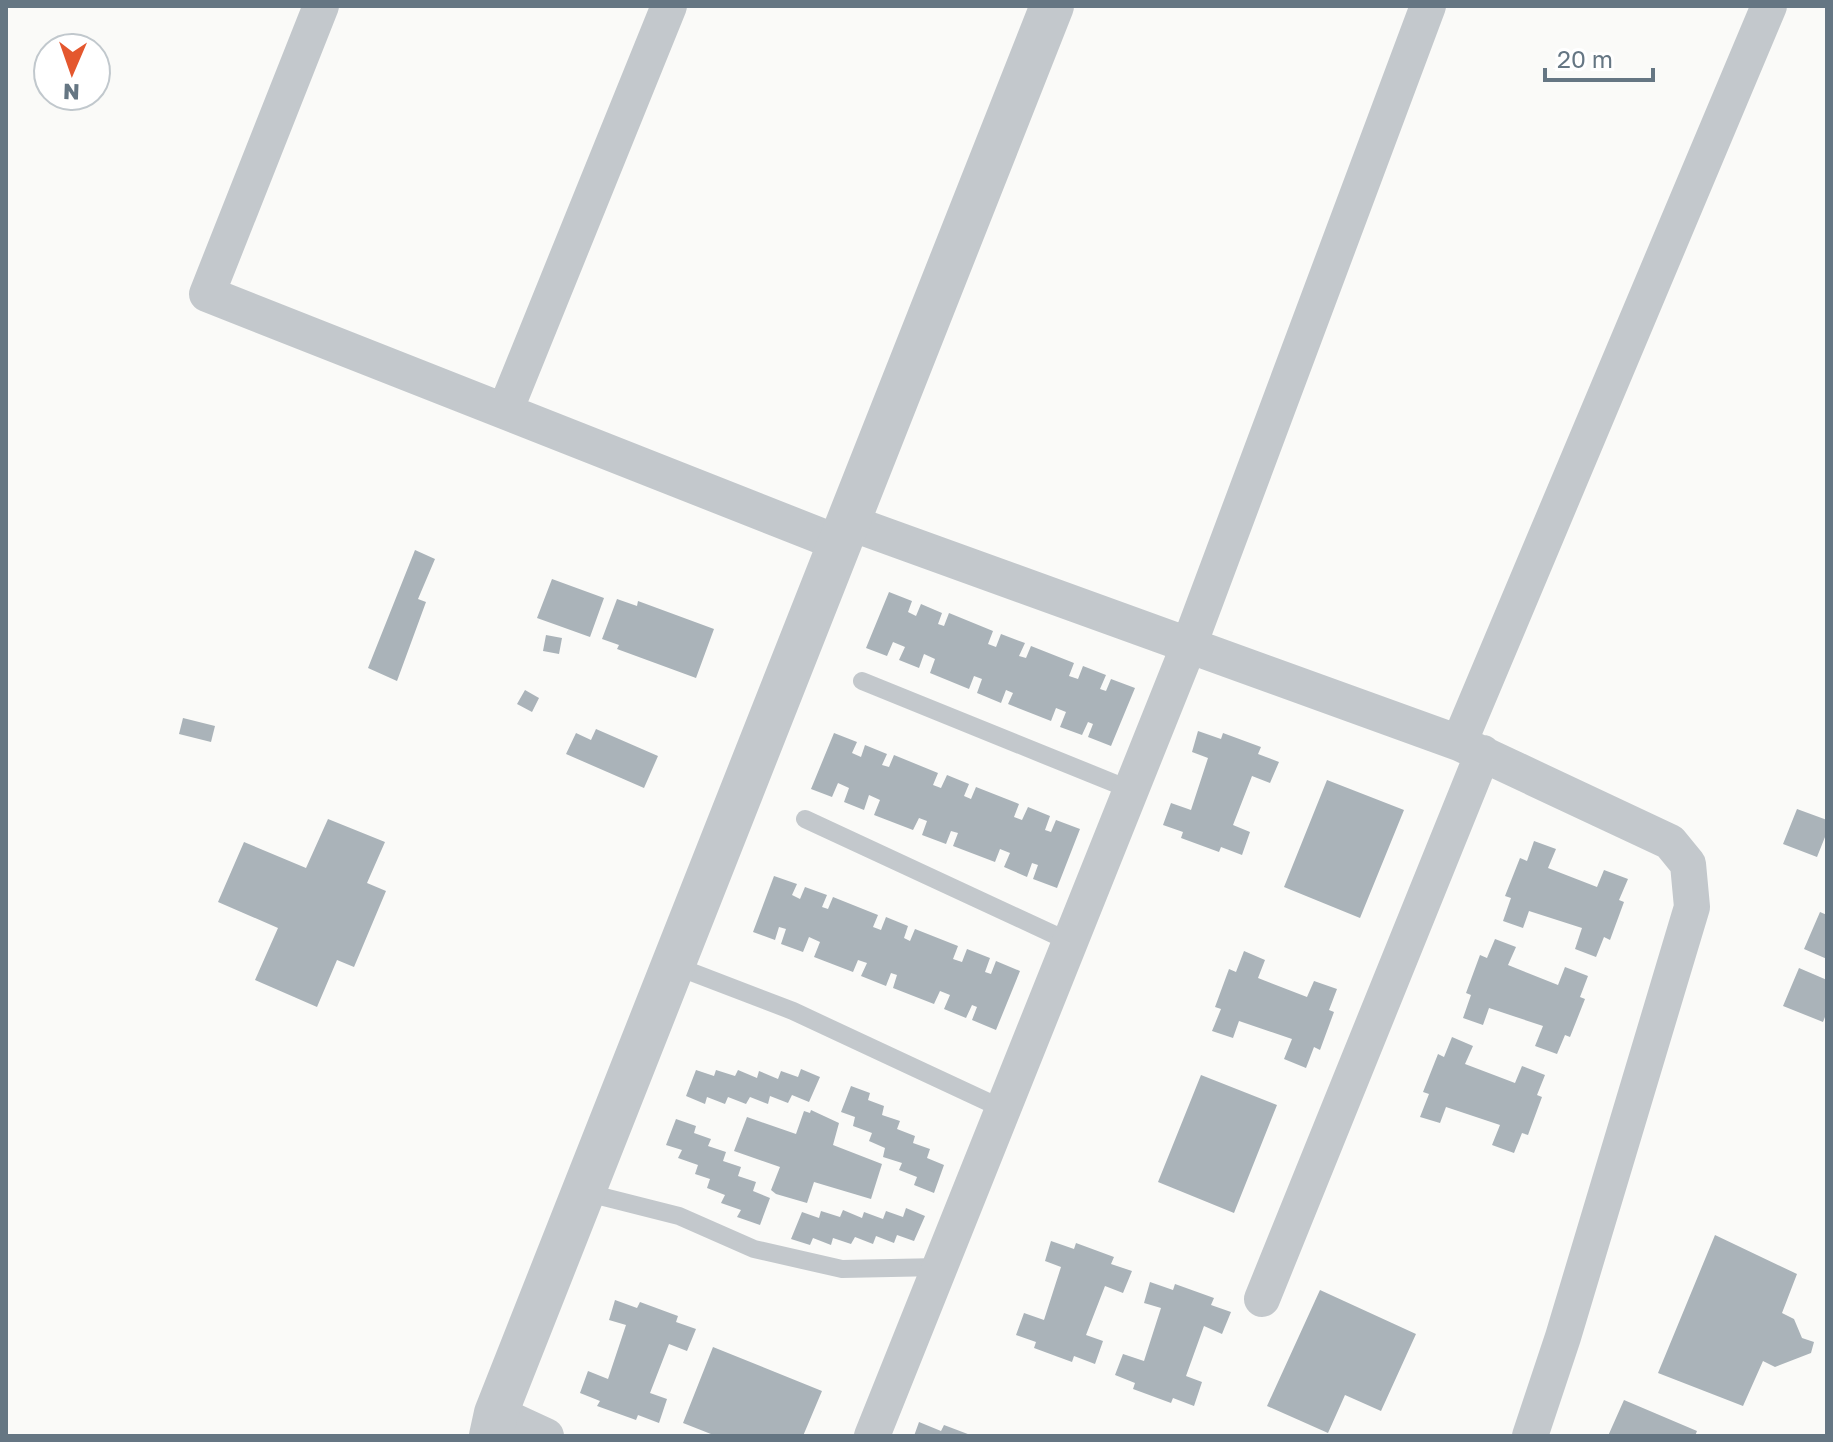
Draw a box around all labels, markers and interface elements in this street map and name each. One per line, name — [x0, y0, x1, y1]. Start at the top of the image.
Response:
north arrow — [32, 32, 112, 112]
scale bar — [1545, 32, 1653, 82]
text: 20 m — [1557, 44, 1613, 73]
text: N — [62, 79, 80, 106]

